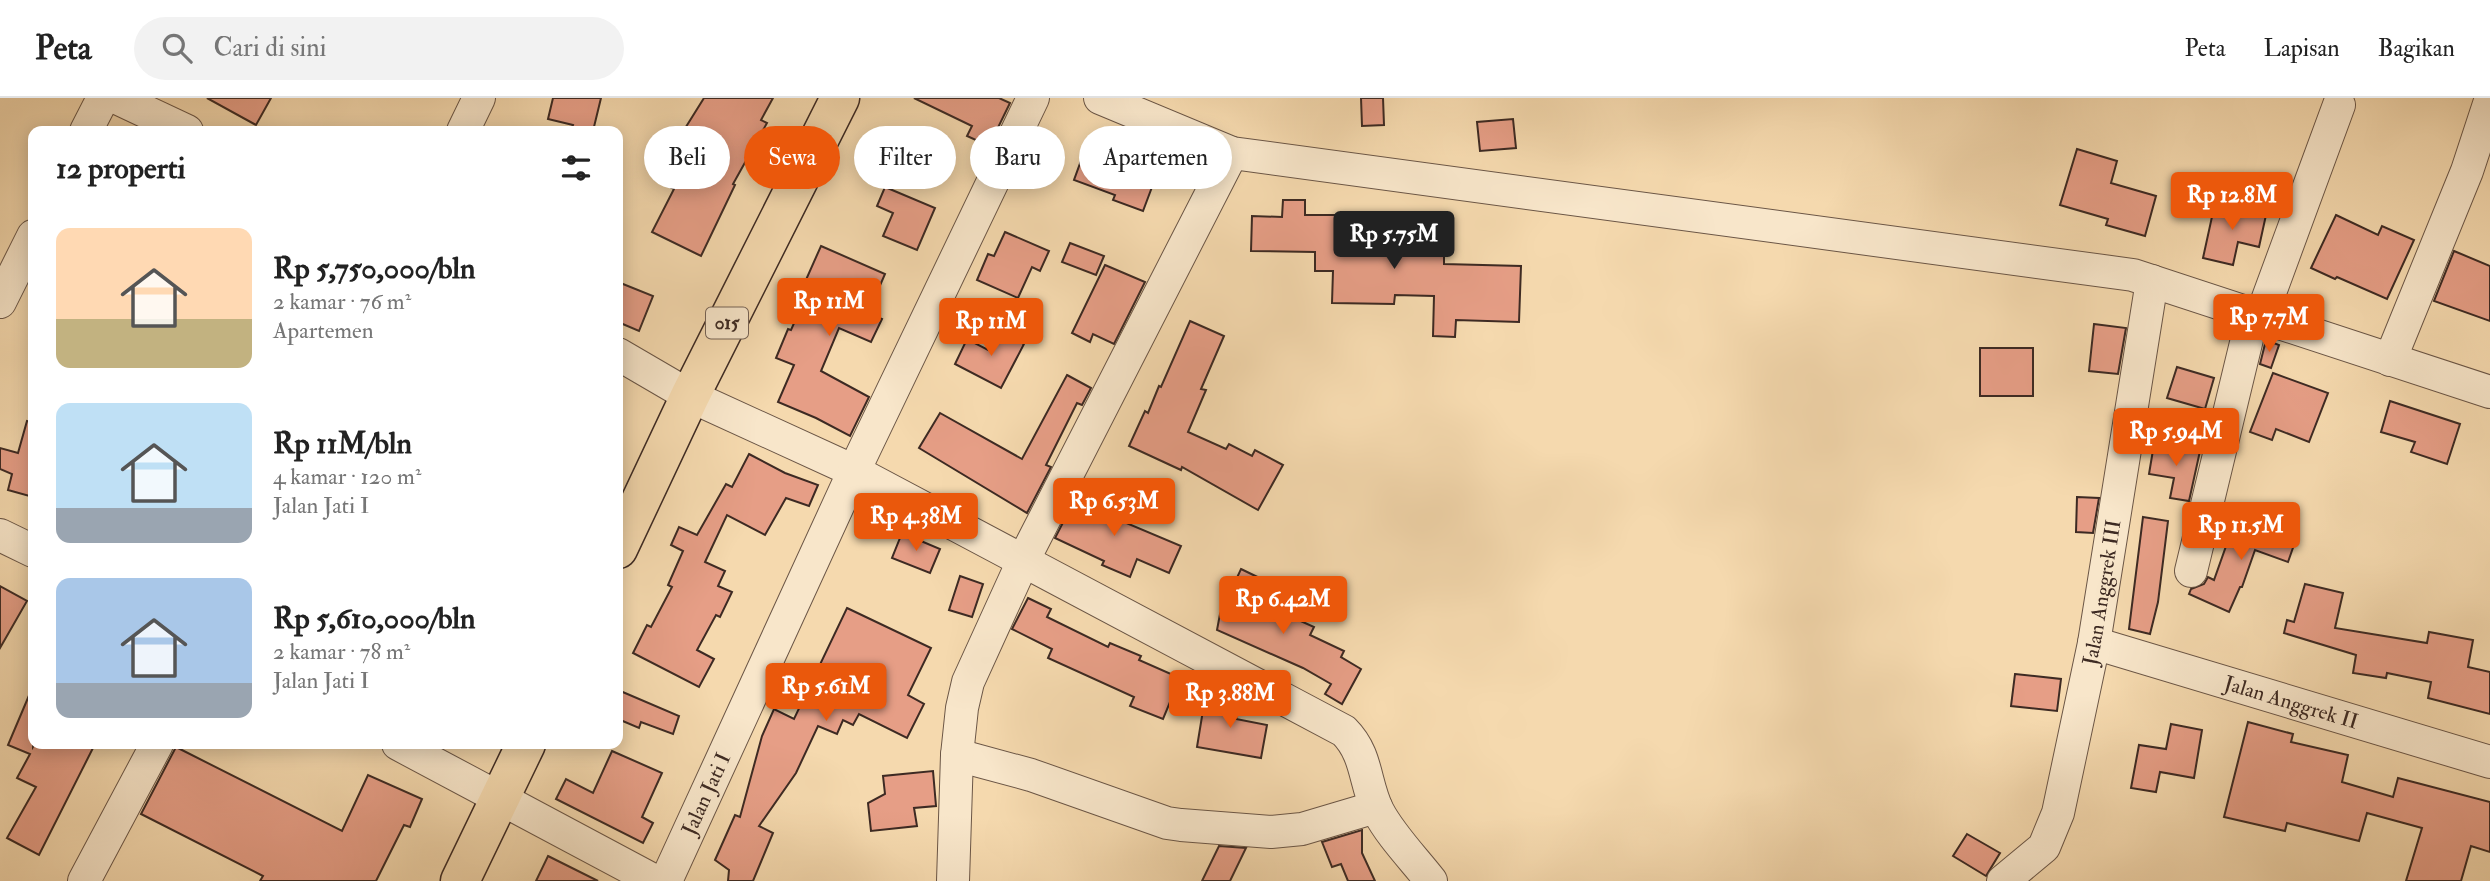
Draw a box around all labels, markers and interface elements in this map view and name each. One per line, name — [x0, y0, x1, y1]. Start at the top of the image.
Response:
search box — [134, 17, 624, 80]
text: Peta — [35, 28, 92, 69]
icon: search — [158, 29, 196, 67]
text: Cari di sini — [214, 32, 327, 64]
text: Peta — [2184, 33, 2226, 64]
text: Lapisan — [2264, 33, 2340, 64]
text: Bagikan — [2378, 33, 2455, 64]
chip: Beli — [644, 126, 730, 189]
chip: Sewa — [744, 126, 840, 189]
chip: Filter — [854, 126, 956, 189]
chip: Baru — [970, 126, 1065, 189]
chip: Apartemen — [1079, 126, 1232, 189]
icon: filters — [557, 149, 595, 187]
text: 12 properti — [56, 150, 185, 187]
pin: Rp 12.8M — [2160, 172, 2304, 232]
text: Rp 12.8M — [2187, 180, 2277, 209]
pin: Rp 5.75M — [1322, 212, 1466, 271]
text: Rp 5.75M — [1349, 219, 1439, 248]
text: Rp 5,750,000/bln — [273, 250, 475, 287]
icon: home — [112, 256, 196, 340]
pin: Rp 11M — [772, 278, 886, 338]
text: Rp 11M — [793, 286, 865, 315]
text: 2 kamar · 76 m² — [273, 287, 411, 316]
pin: Rp 7.7M — [2204, 294, 2334, 354]
pin: Rp 11M — [934, 299, 1048, 358]
text: Rp 7.7M — [2229, 302, 2309, 331]
text: Rp 11M — [955, 306, 1027, 335]
road number: 015 — [706, 308, 748, 339]
text: Apartemen — [273, 316, 374, 345]
pin: Rp 5.94M — [2104, 408, 2248, 468]
text: Rp 5.94M — [2129, 416, 2223, 445]
text: Rp 11M/bln — [273, 425, 412, 462]
icon: home — [112, 431, 196, 515]
text: 4 kamar · 120 m² — [273, 462, 421, 491]
pin: Rp 6.53M — [1042, 478, 1186, 538]
text: Rp 6.53M — [1069, 486, 1159, 515]
text: Jalan Jati I — [273, 491, 369, 520]
pin: Rp 4.38M — [844, 494, 988, 553]
text: Rp 4.38M — [870, 501, 962, 530]
pin: Rp 11.5M — [2169, 503, 2313, 562]
text: Rp 11.5M — [2198, 510, 2284, 539]
street label: Jalan Anggrek III — [2076, 518, 2127, 669]
pin: Rp 6.42M — [1211, 576, 1355, 636]
text: Rp 6.42M — [1235, 584, 1331, 613]
text: Rp 5,610,000/bln — [273, 600, 475, 637]
icon: home — [112, 606, 196, 690]
text: 2 kamar · 78 m² — [273, 637, 410, 666]
pin: Rp 5.61M — [754, 664, 898, 723]
text: Jalan Jati I — [273, 666, 369, 695]
street label: Jalan Anggrek II — [2220, 669, 2362, 735]
pin: Rp 3.88M — [1158, 670, 1302, 730]
text: Rp 5.61M — [781, 671, 871, 700]
text: Rp 3.88M — [1185, 678, 1275, 707]
street label: Jalan Jati I — [675, 748, 737, 840]

